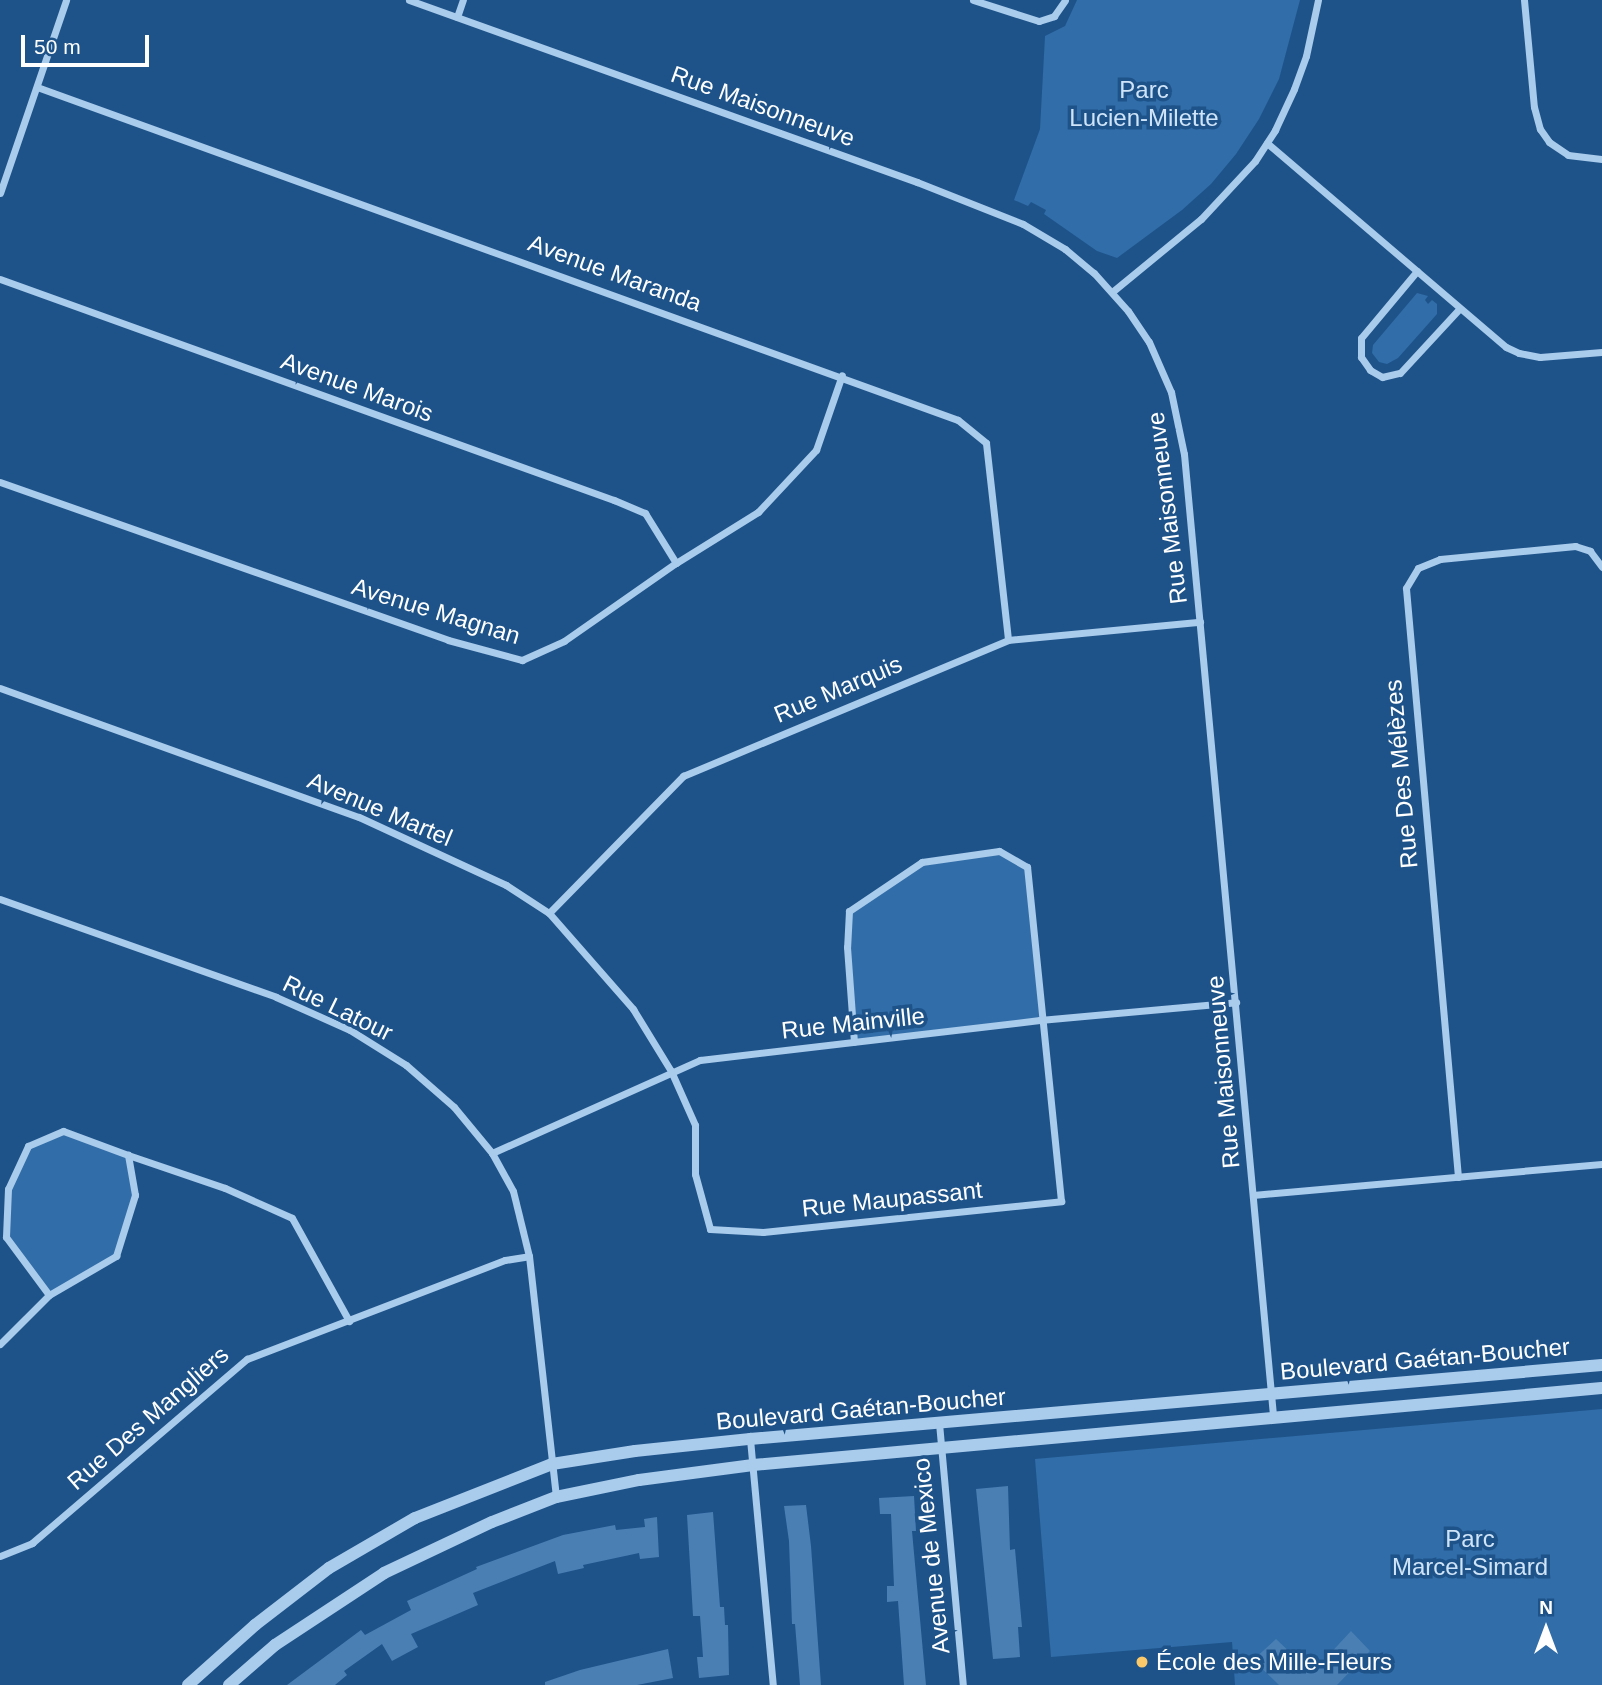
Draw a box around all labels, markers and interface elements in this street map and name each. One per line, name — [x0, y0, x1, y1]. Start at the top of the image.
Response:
scale bar — [24, 21, 152, 65]
text: 50 m — [34, 35, 81, 58]
street label: Rue Maisonneuve — [667, 59, 859, 153]
park label: Parc Lucien-Milette — [1069, 76, 1219, 132]
street label: Avenue Maranda — [524, 228, 706, 318]
street label: Avenue Marois — [277, 346, 437, 428]
street label: Rue Maisonneuve — [1141, 410, 1193, 606]
street label: Avenue Magnan — [348, 572, 524, 650]
street label: Rue Marquis — [770, 649, 906, 729]
street label: Rue Des Mélèzes — [1378, 678, 1424, 870]
street label: Avenue Martel — [303, 766, 457, 852]
street label: Rue Latour — [278, 969, 398, 1047]
street label: Rue Maisonneuve — [1200, 974, 1246, 1170]
street label: Rue Mainville — [780, 1001, 926, 1045]
street label: Rue Maupassant — [800, 1175, 984, 1223]
street label: Boulevard Gaétan-Boucher — [1279, 1332, 1571, 1386]
street label: Rue Des Mangliers — [62, 1340, 234, 1496]
street label: Boulevard Gaétan-Boucher — [715, 1382, 1007, 1436]
street label: Avenue de Mexico — [906, 1457, 956, 1655]
park label: Parc Marcel-Simard — [1392, 1525, 1548, 1581]
north arrow — [1511, 1594, 1581, 1664]
text: N — [1539, 1597, 1553, 1618]
place label: École des Mille-Fleurs — [1156, 1648, 1392, 1676]
marker: École des Mille-Fleurs — [1134, 1654, 1150, 1670]

